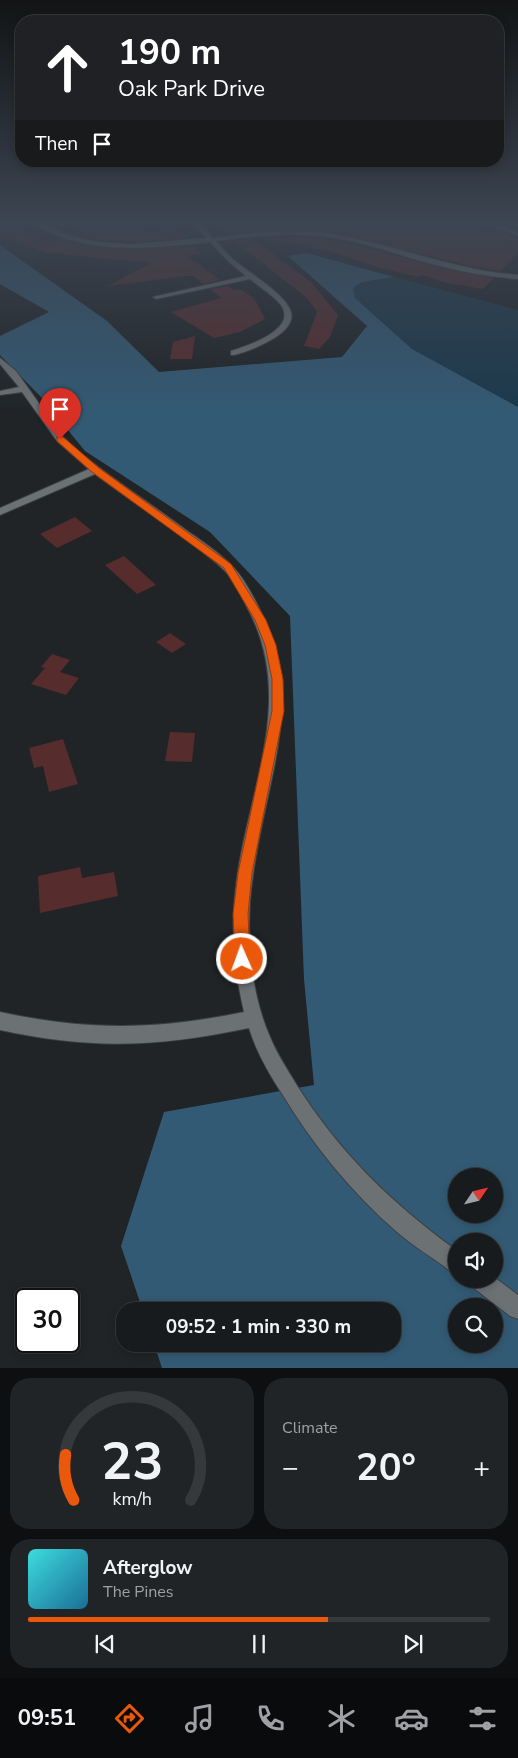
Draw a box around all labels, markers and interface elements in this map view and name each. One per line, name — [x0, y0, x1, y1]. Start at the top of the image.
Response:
text: 190 m — [118, 29, 221, 76]
icon: ahead — [35, 35, 100, 100]
text: Oak Park Drive — [118, 74, 265, 104]
icon: arrive — [88, 130, 116, 158]
text: Then — [35, 131, 78, 157]
pin — [39, 388, 81, 439]
icon: arrive — [46, 395, 74, 423]
position arrow — [215, 932, 267, 984]
north arrow — [448, 1168, 502, 1222]
map controls — [448, 1168, 503, 1353]
button: sound — [448, 1233, 503, 1288]
speed limit sign: 30 — [15, 1288, 80, 1353]
button: search — [448, 1298, 503, 1353]
text: 09:52 · 1 min · 330 m — [166, 1314, 351, 1340]
text: Climate — [282, 1417, 337, 1439]
text: 23 — [101, 1426, 163, 1497]
text: 20° — [356, 1442, 416, 1493]
text: − — [282, 1449, 299, 1487]
text: + — [473, 1449, 490, 1487]
text: km/h — [112, 1487, 152, 1511]
text: Afterglow — [103, 1555, 193, 1581]
text: The Pines — [103, 1581, 173, 1603]
icon: previous — [91, 1630, 119, 1658]
icon: pause — [245, 1630, 273, 1658]
icon: next — [399, 1630, 427, 1658]
icon: directions — [112, 1701, 147, 1736]
icon: music — [182, 1701, 217, 1736]
icon: phone — [253, 1701, 288, 1736]
icon: climate — [324, 1701, 359, 1736]
icon: car — [394, 1701, 429, 1736]
icon: filters — [465, 1701, 500, 1736]
text: 09:51 — [18, 1703, 76, 1733]

